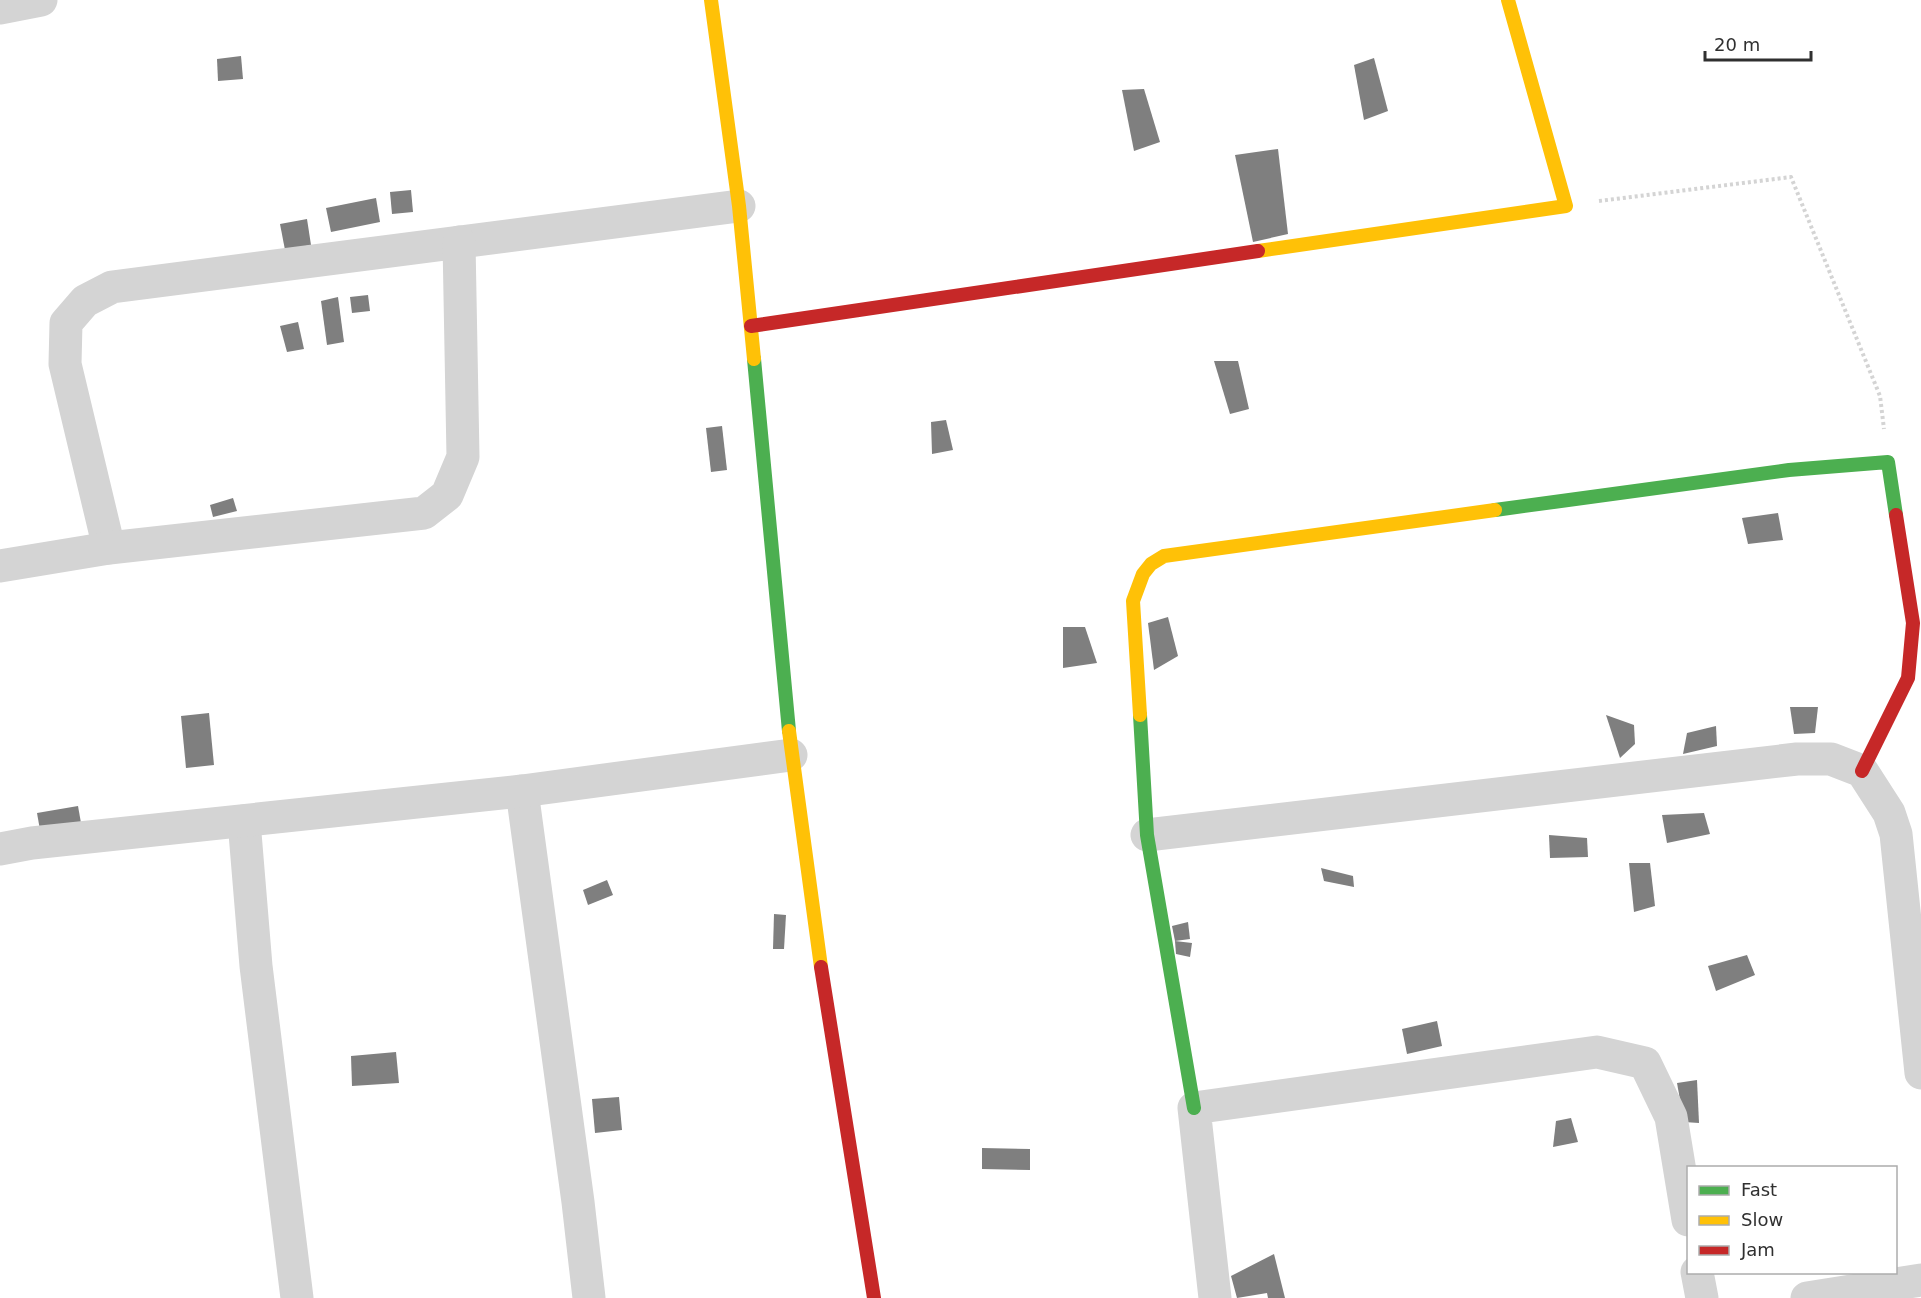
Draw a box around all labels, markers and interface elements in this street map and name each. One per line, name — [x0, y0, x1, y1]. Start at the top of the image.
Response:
scale bar — [1705, 24, 1812, 62]
text: 20 m — [1714, 34, 1760, 55]
legend — [1687, 1166, 1897, 1274]
text: Fast — [1741, 1179, 1777, 1200]
text: Slow — [1741, 1209, 1783, 1230]
text: Jam — [1740, 1239, 1775, 1260]

